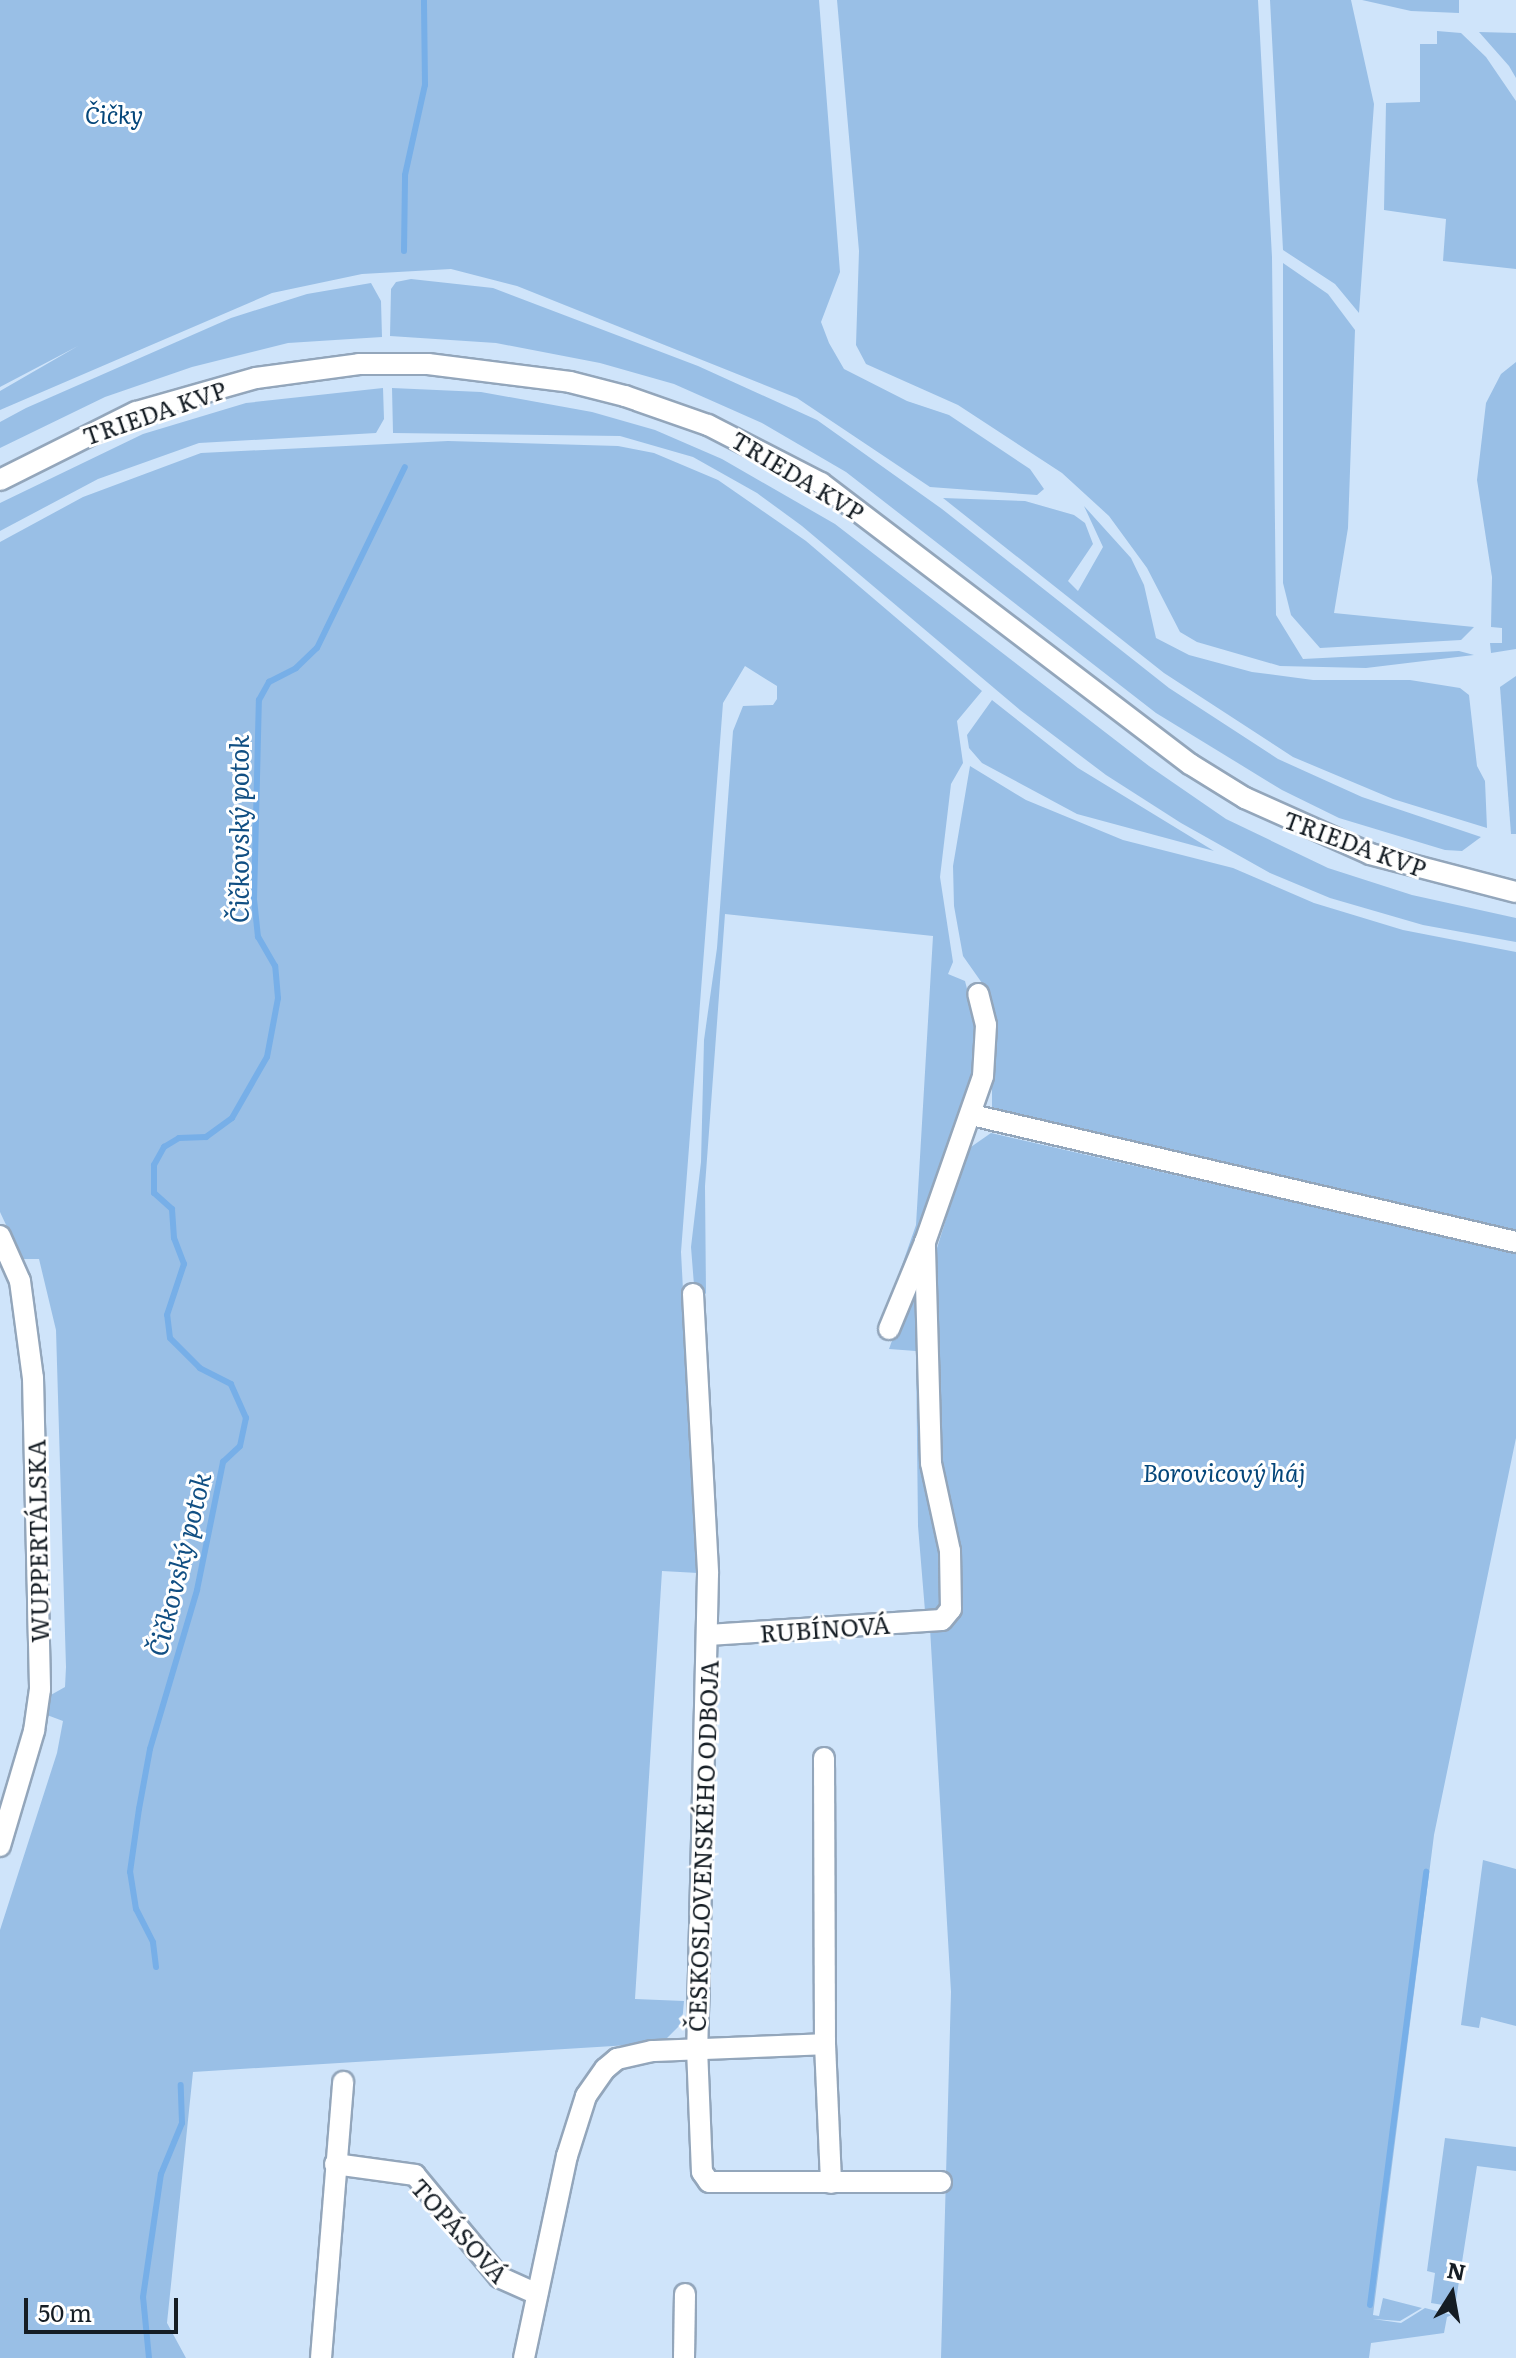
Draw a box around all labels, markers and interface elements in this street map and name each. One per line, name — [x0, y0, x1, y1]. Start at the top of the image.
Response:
park label: Čičky — [85, 100, 143, 128]
street label: TRIEDA KVP — [79, 374, 229, 450]
street label: TRIEDA KVP — [726, 424, 870, 526]
water label: Čičkovský potok — [222, 735, 254, 923]
street label: TRIEDA KVP — [1280, 804, 1430, 882]
street label: WUPPERTÁLSKA — [21, 1439, 53, 1643]
park label: Borovicový háj — [1142, 1458, 1306, 1486]
water label: Čičkovský potok — [140, 1469, 216, 1659]
street label: RUBÍNOVÁ — [759, 1609, 891, 1647]
street label: ČESKOSLOVENSKÉHO ODBOJA — [681, 1660, 723, 2032]
street label: TOPÁSOVÁ — [406, 2172, 514, 2288]
text: N — [1444, 2252, 1469, 2288]
north arrow — [1412, 2254, 1492, 2334]
scale bar — [28, 2282, 182, 2332]
text: 50 m — [38, 2294, 92, 2329]

